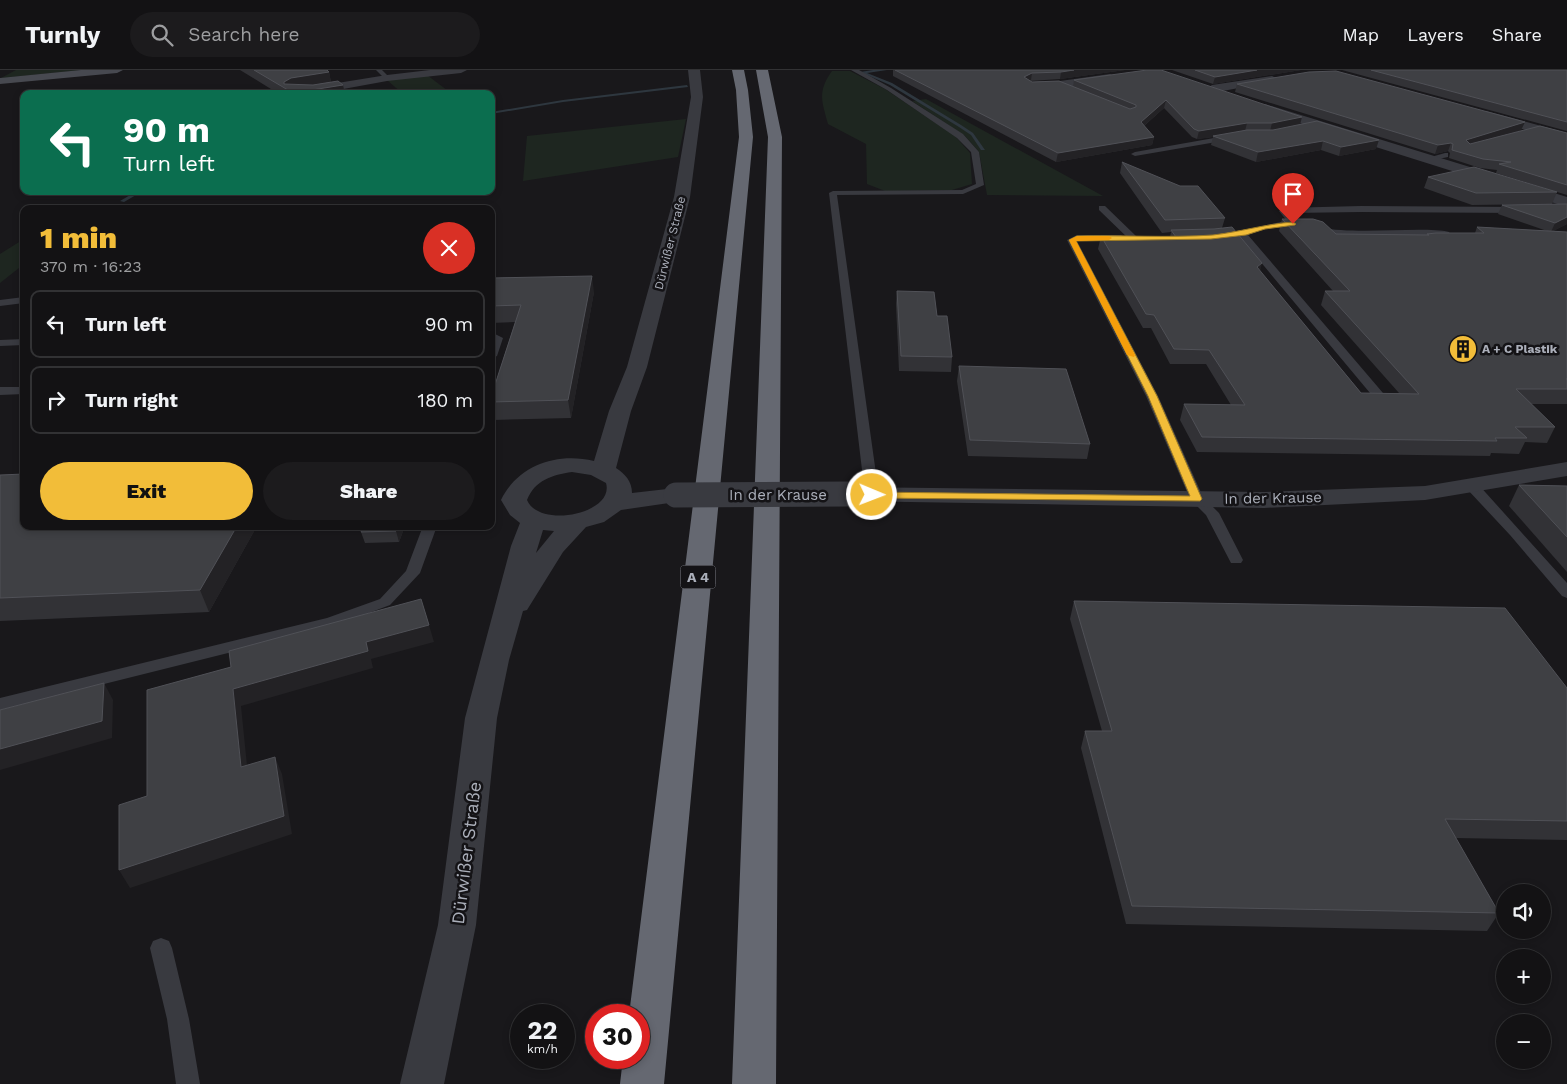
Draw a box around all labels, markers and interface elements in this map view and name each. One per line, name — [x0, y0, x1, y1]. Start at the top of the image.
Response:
search box — [130, 12, 480, 57]
text: Turnly — [25, 21, 100, 49]
icon: search — [148, 21, 176, 49]
text: Search here — [188, 23, 300, 46]
text: Map — [1342, 24, 1379, 45]
text: Layers — [1407, 24, 1464, 45]
text: Share — [1492, 24, 1542, 45]
text: 90 m — [123, 109, 210, 151]
icon: left — [40, 110, 105, 175]
text: Turn left — [123, 151, 215, 176]
pin — [1272, 173, 1314, 224]
icon: arrive — [1279, 180, 1307, 208]
street label: Dürwißer Straße — [652, 195, 688, 291]
text: 1 min — [40, 220, 117, 255]
button: close — [423, 222, 475, 274]
text: 370 m · 16:23 — [40, 257, 142, 276]
icon: left — [42, 310, 70, 338]
text: Turn left — [85, 313, 166, 336]
text: 90 m — [425, 313, 473, 336]
building icon: A + C Plastik — [1448, 334, 1478, 364]
place label: A + C Plastik — [1482, 342, 1558, 356]
icon: right — [42, 386, 70, 414]
text: Turn right — [85, 389, 178, 412]
text: 180 m — [417, 389, 473, 412]
button: Exit — [40, 462, 253, 520]
button: Share — [263, 462, 475, 520]
position arrow — [845, 468, 897, 520]
street label: In der Krause — [729, 486, 827, 504]
street label: In der Krause — [1224, 488, 1322, 508]
road number: A 4 — [680, 566, 716, 588]
street label: Dürwißer Straße — [447, 780, 485, 926]
map controls — [1496, 884, 1551, 1069]
button: sound — [1496, 884, 1551, 939]
button: + — [1496, 949, 1551, 1004]
speed limit sign: 30 — [585, 1004, 650, 1069]
button: − — [1496, 1014, 1551, 1069]
text: 22 — [528, 1016, 557, 1045]
text: km/h — [527, 1042, 558, 1056]

